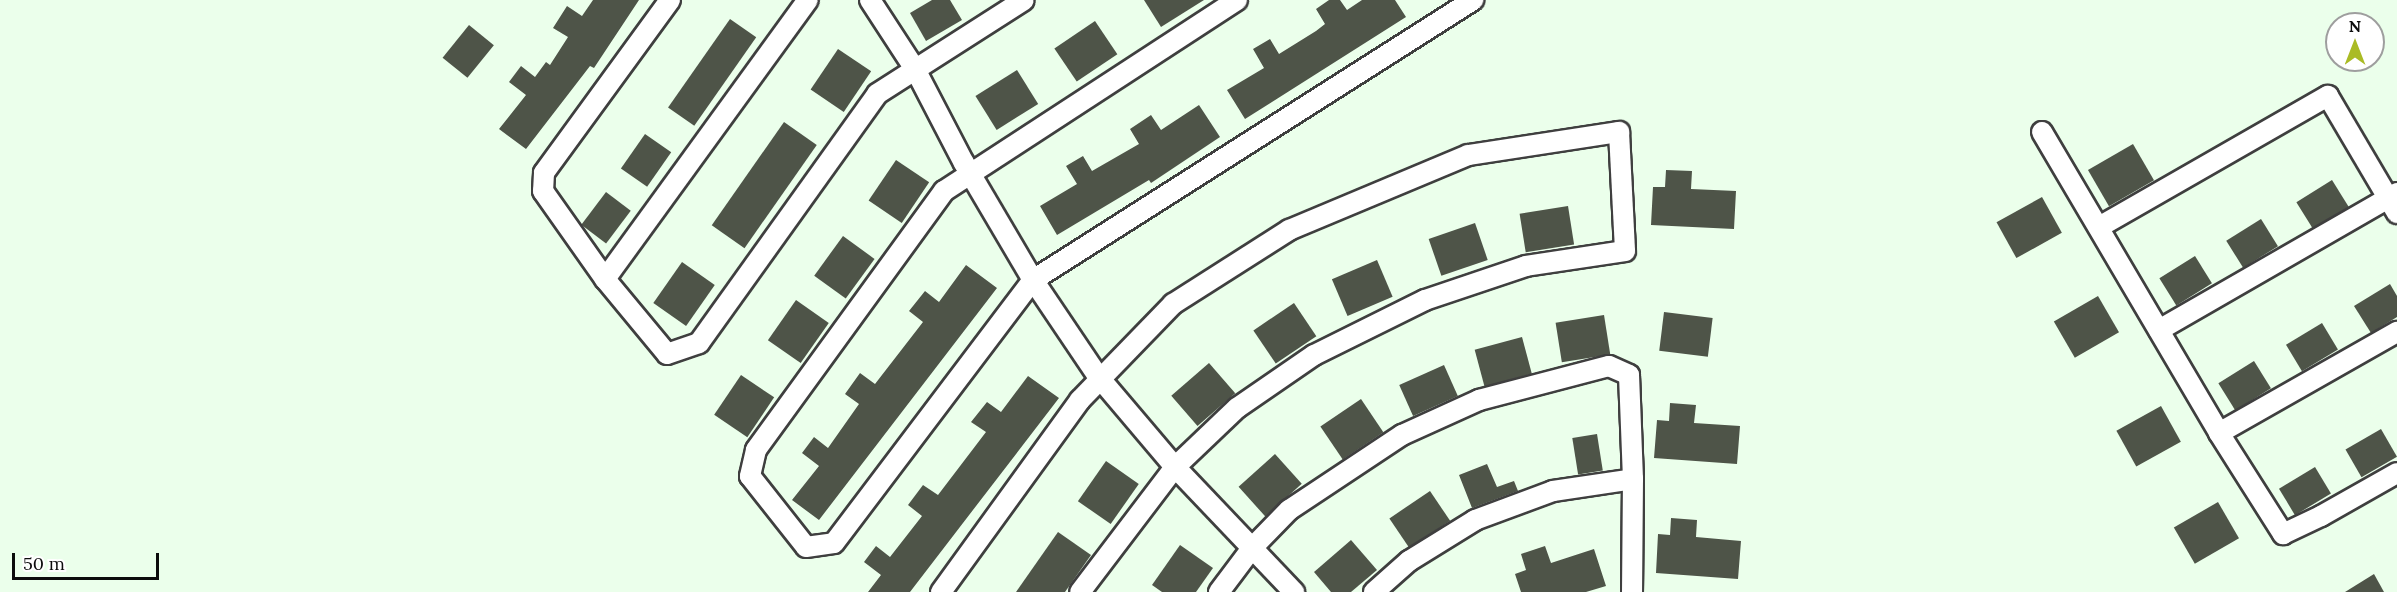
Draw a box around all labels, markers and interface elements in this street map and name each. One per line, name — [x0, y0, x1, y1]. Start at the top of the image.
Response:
north arrow — [2325, 12, 2385, 72]
text: N — [2349, 16, 2361, 36]
scale bar — [15, 541, 162, 579]
text: 50 m — [23, 552, 65, 575]

